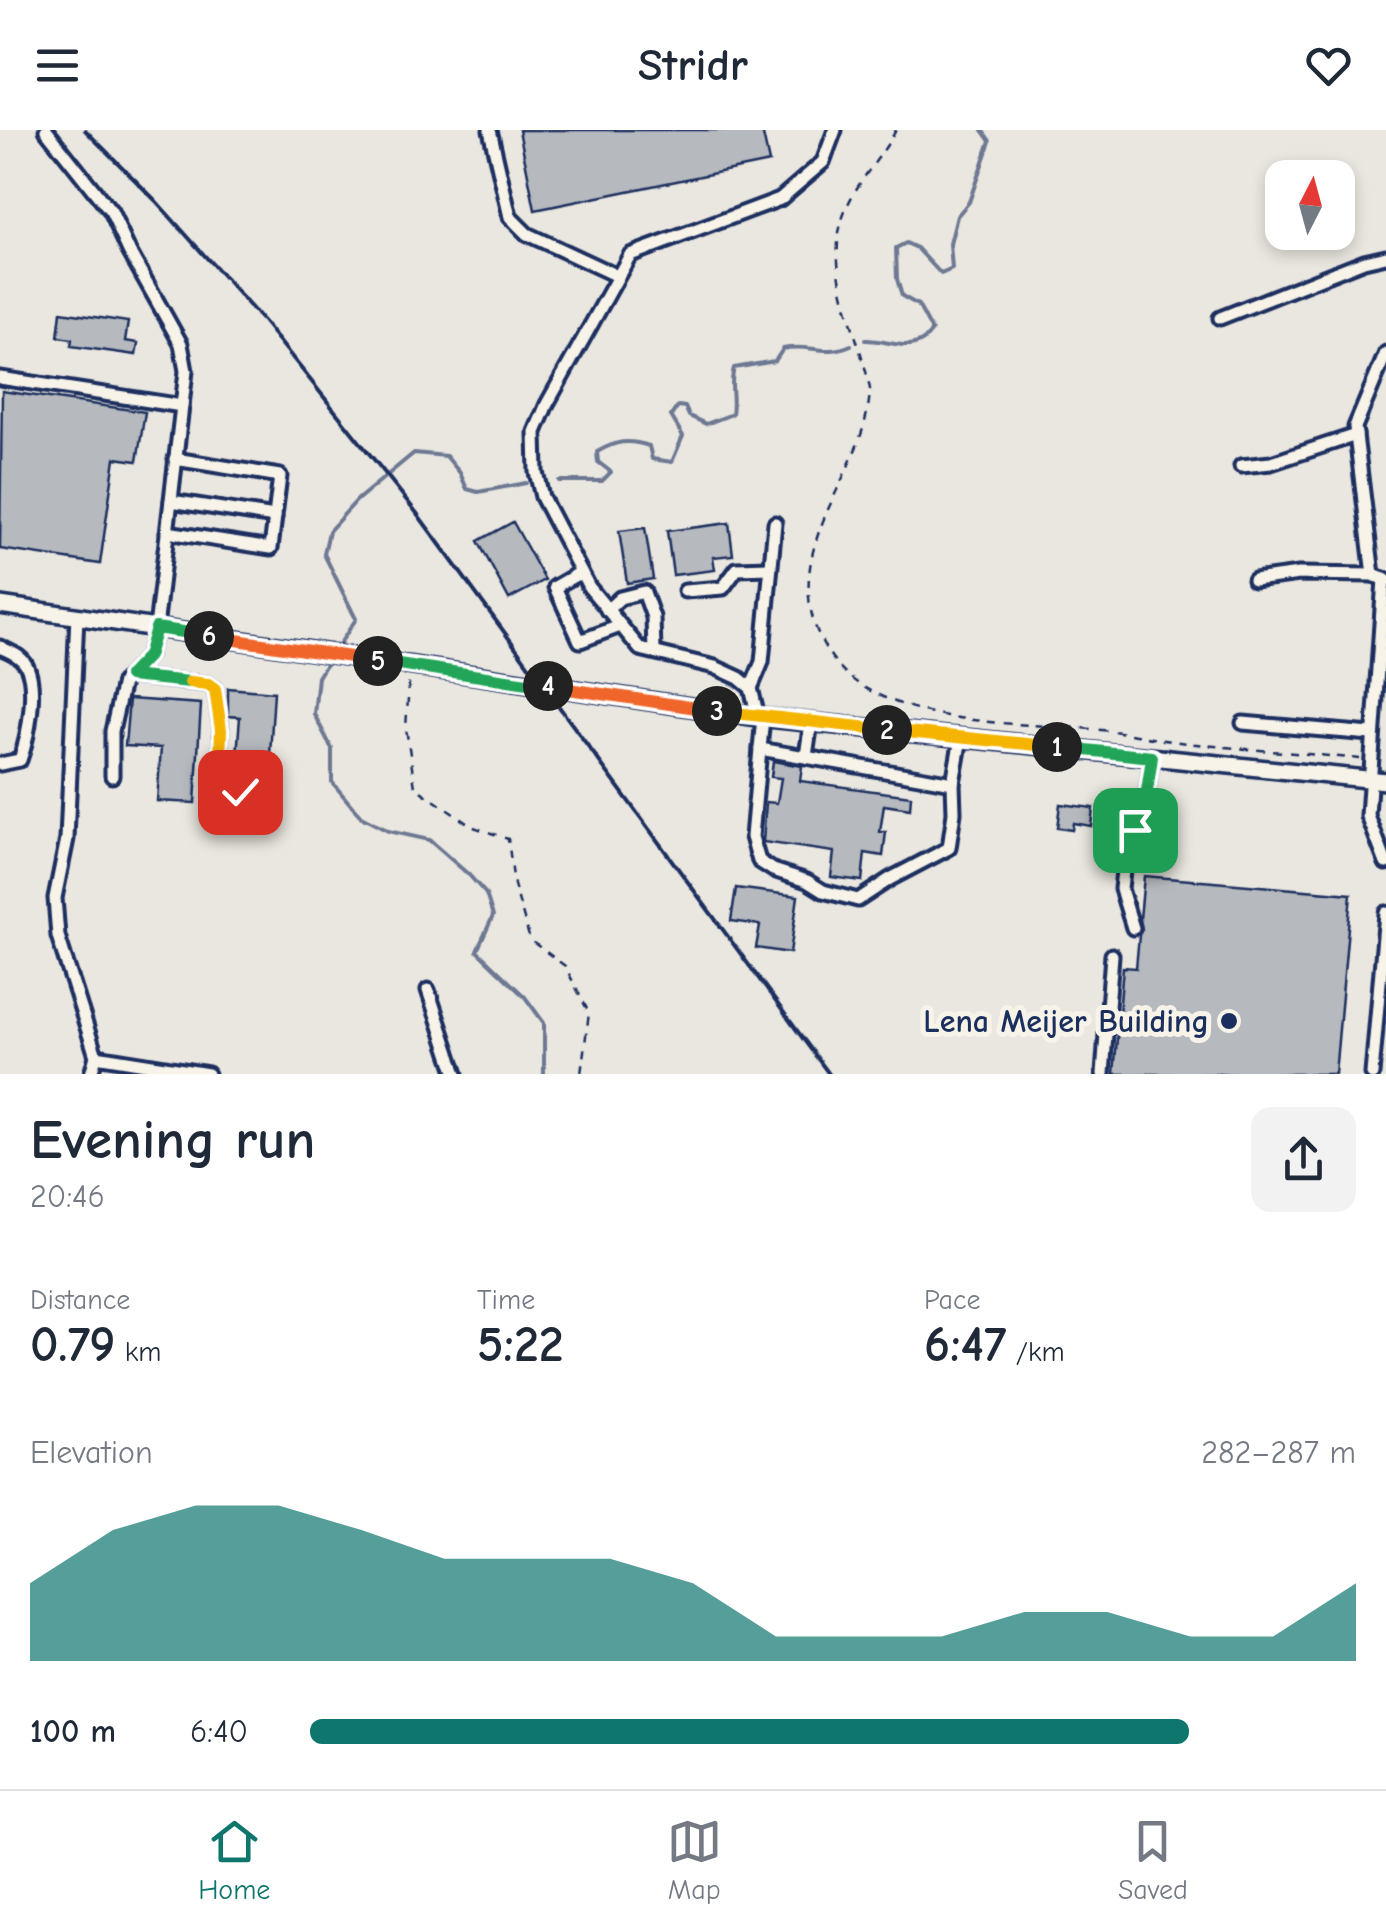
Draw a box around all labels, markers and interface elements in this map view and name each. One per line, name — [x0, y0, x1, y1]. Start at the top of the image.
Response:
icon: menu — [30, 38, 85, 93]
icon: heart — [1301, 38, 1356, 93]
text: Stridr — [638, 39, 748, 91]
north arrow — [1265, 160, 1355, 250]
map controls — [1265, 160, 1355, 250]
pin: 6 — [184, 611, 234, 661]
text: 6 — [202, 620, 216, 652]
pin: 5 — [353, 636, 403, 686]
text: 5 — [371, 645, 385, 677]
pin: 4 — [523, 661, 573, 711]
text: 4 — [541, 670, 555, 702]
pin: 3 — [692, 686, 742, 736]
text: 3 — [710, 695, 724, 727]
pin: 2 — [862, 705, 912, 755]
text: 2 — [880, 714, 894, 746]
pin: 1 — [1032, 722, 1082, 772]
text: 1 — [1051, 731, 1063, 763]
pin — [198, 750, 283, 835]
icon: check — [213, 765, 268, 820]
pin — [1093, 788, 1178, 873]
icon: arrive — [1108, 803, 1163, 858]
place label: Lena Meijer Building — [923, 1003, 1209, 1040]
marker: Lena Meijer Building — [1218, 1010, 1240, 1032]
button: share — [1251, 1107, 1356, 1212]
text: Evening run — [30, 1108, 315, 1172]
text: 20:46 — [30, 1178, 105, 1215]
text: Distance — [30, 1284, 130, 1316]
text: Time — [477, 1284, 535, 1316]
text: Pace — [924, 1284, 980, 1316]
text: 0.79 — [30, 1316, 115, 1374]
text: 5:22 — [477, 1316, 564, 1374]
text: 6:47 — [924, 1316, 1006, 1374]
text: km — [115, 1336, 161, 1368]
text: /km — [1006, 1336, 1065, 1368]
text: Elevation — [30, 1434, 153, 1471]
text: 282–287 m — [1201, 1434, 1356, 1471]
text: 100 m — [30, 1713, 116, 1750]
text: 6:40 — [190, 1713, 248, 1750]
tab: Home — [198, 1814, 270, 1906]
tab: Map — [667, 1814, 722, 1906]
tab: Saved — [1118, 1814, 1188, 1906]

